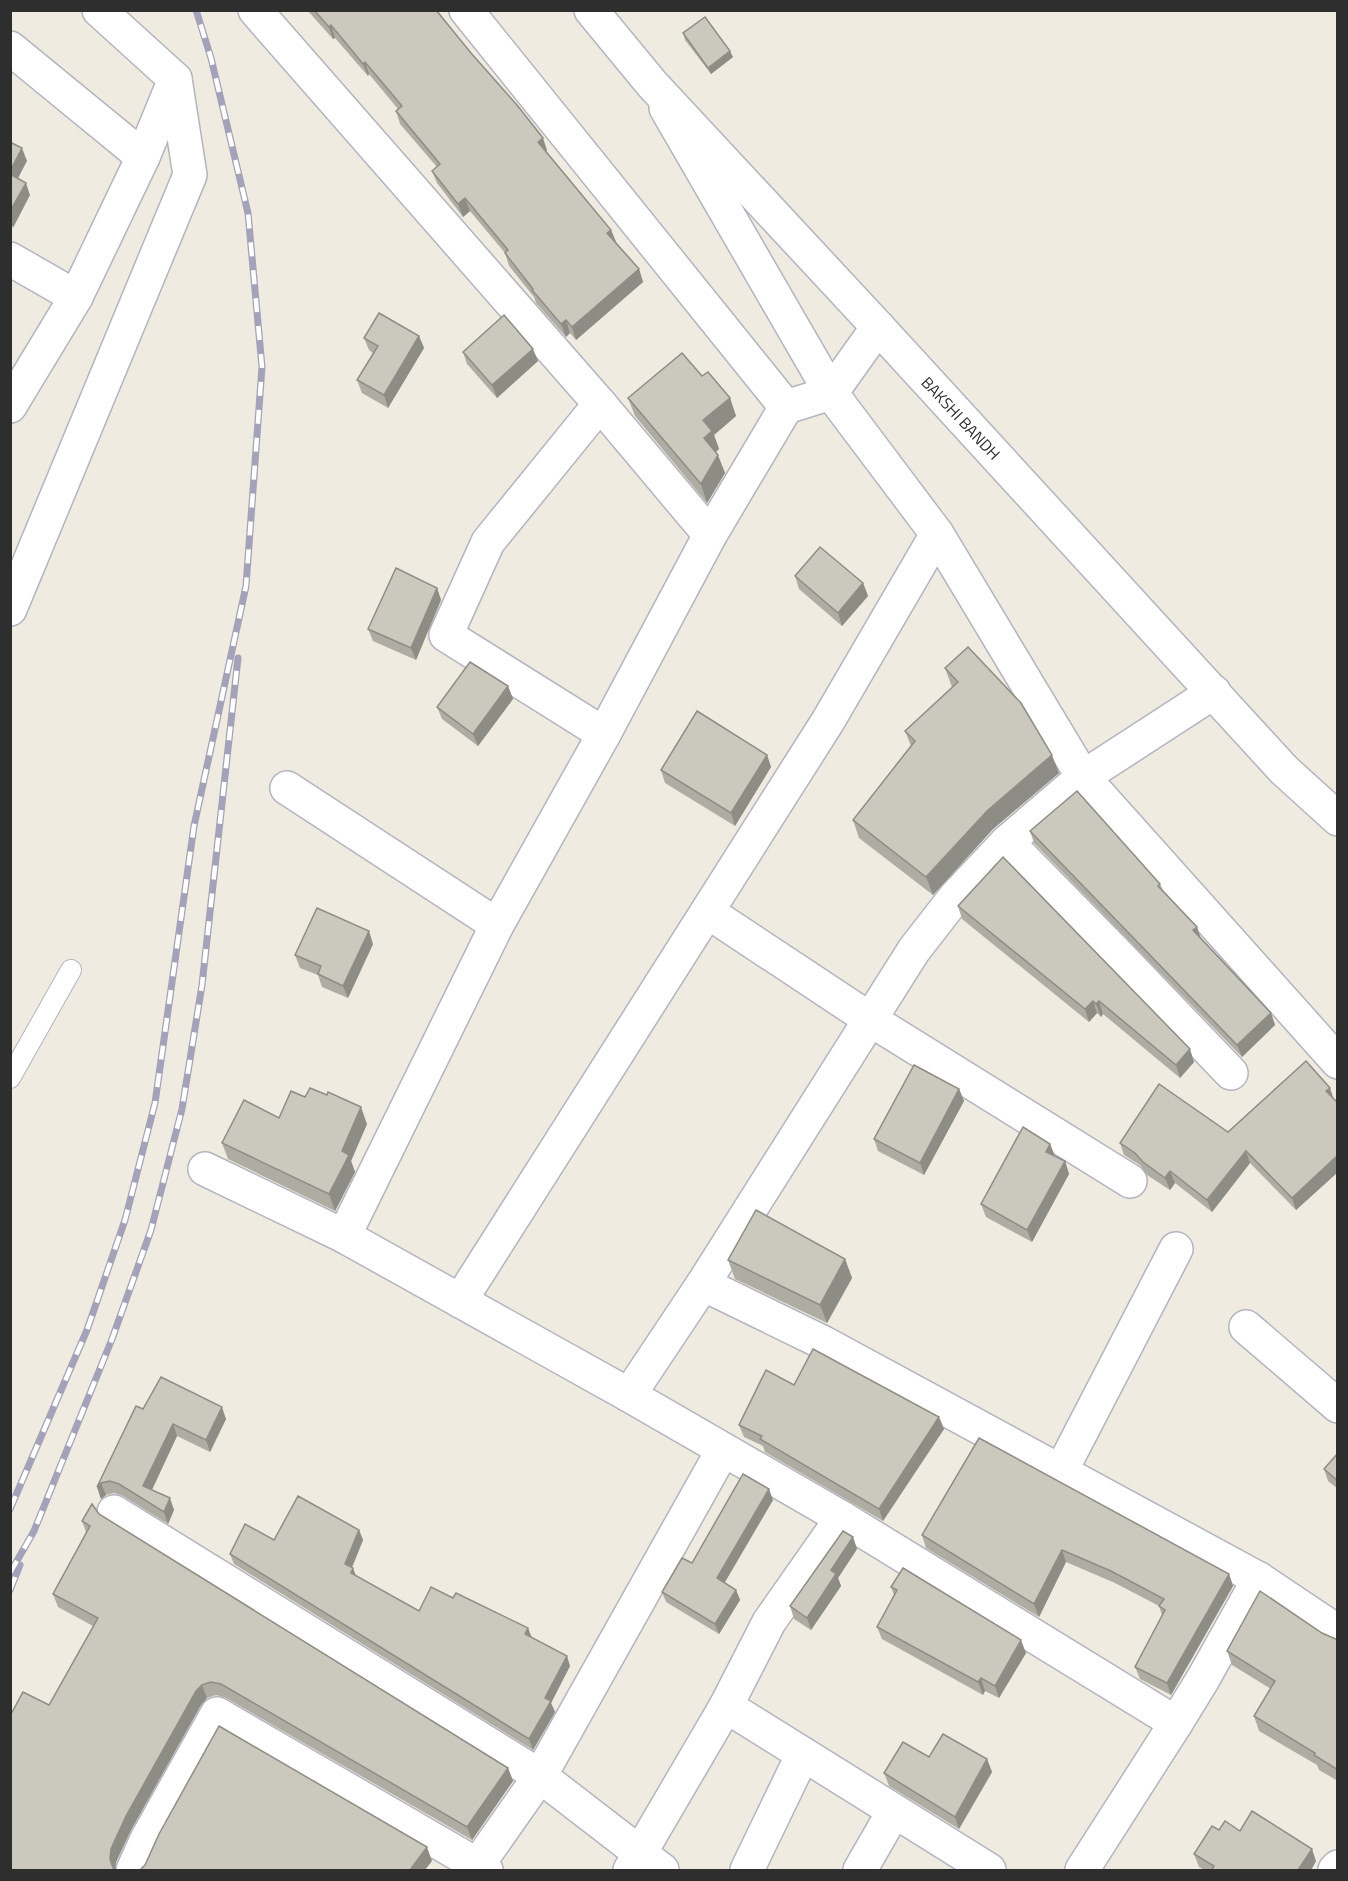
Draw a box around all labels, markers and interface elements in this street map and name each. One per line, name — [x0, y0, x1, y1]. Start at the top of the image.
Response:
street label: BAKSHI BANDH — [916, 371, 1006, 465]

